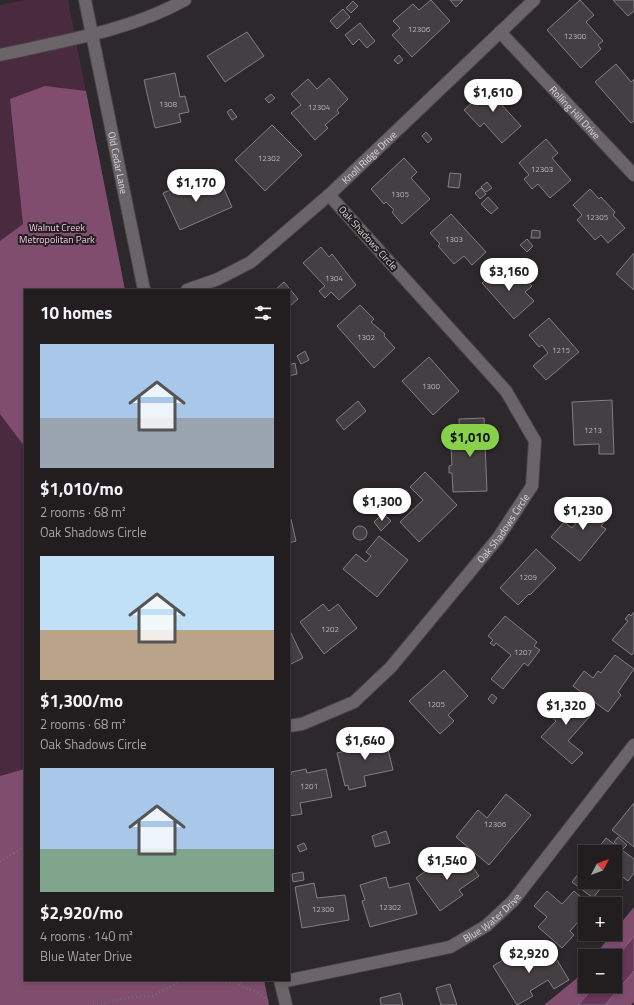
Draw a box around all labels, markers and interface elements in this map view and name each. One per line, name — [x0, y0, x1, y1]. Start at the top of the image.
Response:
house number: 12306 — [408, 23, 431, 35]
house number: 12300 — [564, 30, 587, 42]
pin: $1,610 — [460, 79, 526, 113]
text: $1,610 — [473, 82, 513, 102]
street label: Rolling Hill Drive — [546, 82, 604, 142]
house number: 1308 — [159, 98, 177, 110]
house number: 12304 — [308, 101, 331, 113]
street label: Knoll Ridge Drive — [338, 127, 400, 187]
street label: Old Cedar Lane — [104, 130, 132, 195]
house number: 12302 — [258, 152, 280, 164]
house number: 12303 — [531, 163, 553, 175]
pin: $1,170 — [163, 169, 229, 203]
text: $1,170 — [176, 172, 216, 192]
house number: 1305 — [391, 188, 409, 200]
street label: Oak Shadows Circle — [335, 202, 401, 274]
house number: 12305 — [586, 211, 609, 223]
park label: Walnut Creek Metropolitan Park — [19, 220, 95, 247]
house number: 1303 — [445, 233, 463, 245]
pin: $3,160 — [476, 258, 542, 292]
text: $3,160 — [489, 261, 529, 281]
house number: 1304 — [325, 272, 343, 284]
text: 10 homes — [40, 300, 112, 326]
icon: filters — [252, 302, 274, 324]
house number: 1302 — [357, 331, 375, 343]
house number: 1215 — [552, 344, 570, 356]
icon: home — [121, 370, 193, 442]
house number: 1300 — [422, 380, 440, 392]
pin: $1,010 — [437, 424, 503, 458]
house number: 1213 — [584, 424, 602, 436]
text: $1,010 — [450, 427, 490, 447]
text: $1,010/mo — [40, 476, 123, 502]
pin: $1,300 — [349, 488, 415, 522]
street label: Oak Shadows Circle — [473, 490, 533, 566]
text: $1,300 — [362, 491, 402, 511]
pin: $1,230 — [550, 497, 616, 531]
text: $1,230 — [563, 500, 603, 520]
text: 2 rooms · 68 m² — [40, 502, 126, 522]
text: Oak Shadows Circle — [40, 522, 147, 542]
house number: 1209 — [519, 571, 537, 583]
icon: home — [121, 582, 193, 654]
house number: 1202 — [321, 623, 339, 635]
house number: 1207 — [514, 646, 532, 658]
text: $1,300/mo — [40, 688, 123, 714]
pin: $1,320 — [533, 692, 599, 726]
text: $1,320 — [546, 695, 586, 715]
house number: 1205 — [427, 698, 445, 710]
text: 2 rooms · 68 m² — [40, 714, 126, 734]
pin: $1,640 — [332, 727, 398, 761]
text: $1,640 — [345, 730, 385, 750]
text: Oak Shadows Circle — [40, 734, 147, 754]
house number: 1201 — [300, 780, 318, 792]
icon: home — [121, 794, 193, 866]
house number: 12306 — [484, 818, 507, 830]
north arrow — [578, 845, 622, 889]
map controls — [578, 845, 622, 993]
pin: $1,540 — [414, 847, 480, 881]
text: $1,540 — [427, 850, 467, 870]
street label: Blue Water Drive — [460, 890, 524, 945]
button: + — [578, 897, 622, 941]
text: $2,920/mo — [40, 900, 123, 926]
house number: 12302 — [379, 901, 401, 913]
house number: 12300 — [312, 903, 335, 915]
text: 4 rooms · 140 m² — [40, 926, 133, 946]
pin: $2,920 — [496, 940, 562, 974]
text: $2,920 — [509, 943, 549, 963]
text: Blue Water Drive — [40, 946, 132, 966]
button: − — [578, 949, 622, 993]

